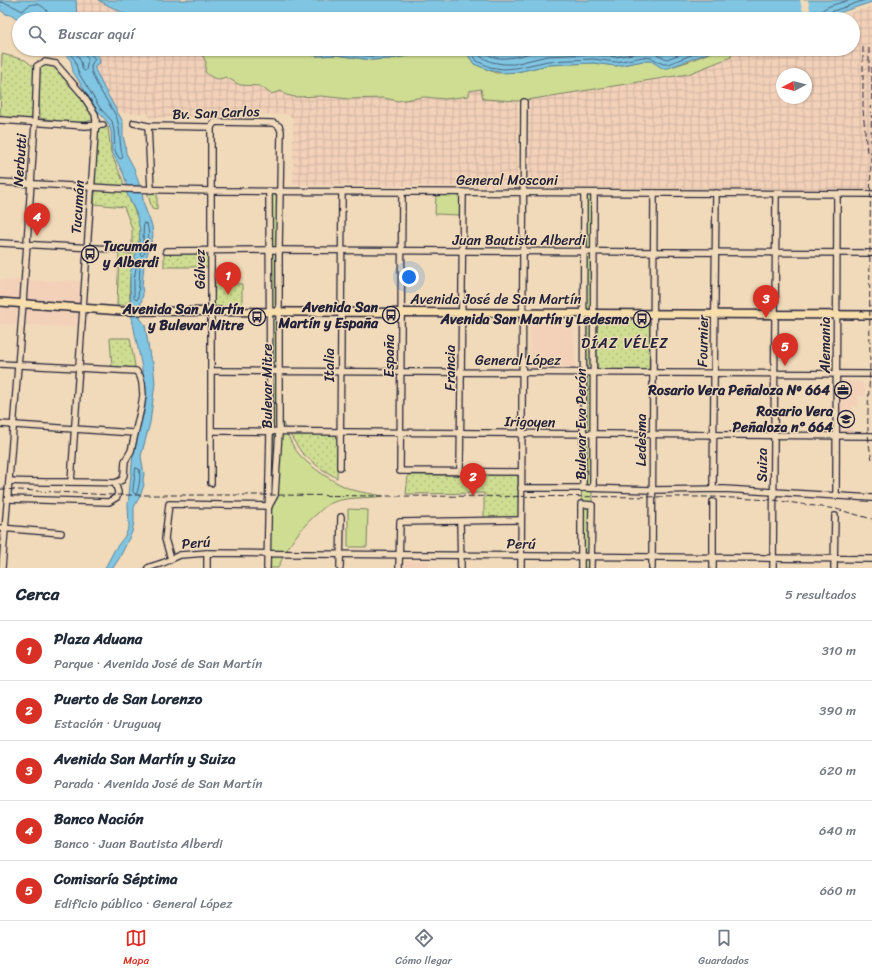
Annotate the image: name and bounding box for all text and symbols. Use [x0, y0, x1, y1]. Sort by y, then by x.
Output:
search box [12, 12, 860, 56]
text: Buscar aquí [58, 21, 135, 47]
icon: search [26, 23, 48, 45]
north arrow [776, 68, 812, 104]
street label: Bv. San Carlos [172, 99, 261, 127]
street label: Nerbutti [6, 132, 34, 187]
street label: General Mosconi [456, 168, 559, 193]
street label: Tucumán [64, 179, 92, 235]
pin: 4 [24, 203, 50, 236]
street label: Juan Bautista Alberdi [451, 228, 587, 253]
place label: Tucumán y Alberdi [102, 234, 160, 275]
bus stop icon: Tucumán y Alberdi [80, 244, 100, 264]
street label: Gálvez [188, 249, 213, 289]
pin: 1 [215, 262, 241, 295]
your location [399, 267, 419, 287]
pin: 3 [753, 285, 779, 318]
street label: Avenida José de San Martín [410, 287, 582, 312]
place label: Avenida San Martín y España [277, 295, 379, 336]
place label: Avenida San Martín y Bulevar Mitre [122, 297, 245, 338]
bus stop icon: Avenida San Martín y España [381, 305, 401, 325]
bus stop icon: Avenida San Martín y Bulevar Mitre [247, 307, 267, 327]
place label: Avenida San Martín y Ledesma [440, 307, 630, 332]
bus stop icon: Avenida San Martín y Ledesma [632, 309, 652, 329]
street label: Fournier [690, 313, 716, 367]
street label: Alemania [813, 317, 838, 374]
district label: DÍAZ VÉLEZ [581, 330, 669, 356]
street label: España [377, 333, 402, 378]
pin: 5 [772, 333, 798, 366]
street label: Bulevar Mitre [255, 344, 280, 428]
street label: Francia [438, 345, 463, 391]
street label: Italia [317, 348, 342, 383]
street label: General López [475, 348, 561, 373]
street label: Bulevar Eva Perón [569, 368, 594, 480]
place label: Rosario Vera Peñaloza Nº 664 [647, 378, 830, 403]
office icon: Rosario Vera Peñaloza Nº 664 [833, 380, 853, 400]
place label: Rosario Vera Peñaloza n° 664 [733, 399, 834, 440]
street label: Irigoyen [503, 409, 556, 435]
school or university icon: Rosario Vera Peñaloza n° 664 [836, 409, 856, 429]
street label: Ledesma [629, 414, 654, 466]
street label: Suiza [750, 448, 775, 482]
pin: 2 [460, 463, 486, 496]
street label: Perú [180, 529, 212, 557]
street label: Perú [506, 531, 536, 557]
text: Cerca [16, 579, 59, 609]
text: 5 resultados [785, 583, 856, 606]
text: Plaza Aduana [54, 626, 142, 652]
text: 1 [26, 639, 32, 662]
text: 310 m [822, 639, 856, 662]
text: Parque · Avenida José de San Martín [54, 652, 262, 675]
text: Puerto de San Lorenzo [54, 686, 202, 712]
text: 2 [25, 699, 33, 722]
text: 390 m [819, 699, 856, 722]
text: Estación · Uruguay [54, 712, 161, 735]
text: Avenida San Martín y Suiza [54, 746, 236, 772]
text: 3 [25, 759, 33, 782]
text: 620 m [820, 759, 856, 782]
text: Parada · Avenida José de San Martín [54, 772, 263, 795]
text: Banco Nación [54, 806, 144, 832]
text: 4 [25, 819, 33, 842]
text: 640 m [819, 819, 856, 842]
text: Banco · Juan Bautista Alberdi [54, 832, 223, 855]
text: Comisaría Séptima [54, 866, 178, 892]
text: 5 [25, 879, 33, 902]
text: 660 m [820, 879, 856, 902]
text: Edificio público · General López [54, 892, 233, 915]
tab: Mapa [123, 927, 149, 970]
tab: Cómo llegar [395, 927, 452, 970]
tab: Guardados [698, 927, 749, 970]

